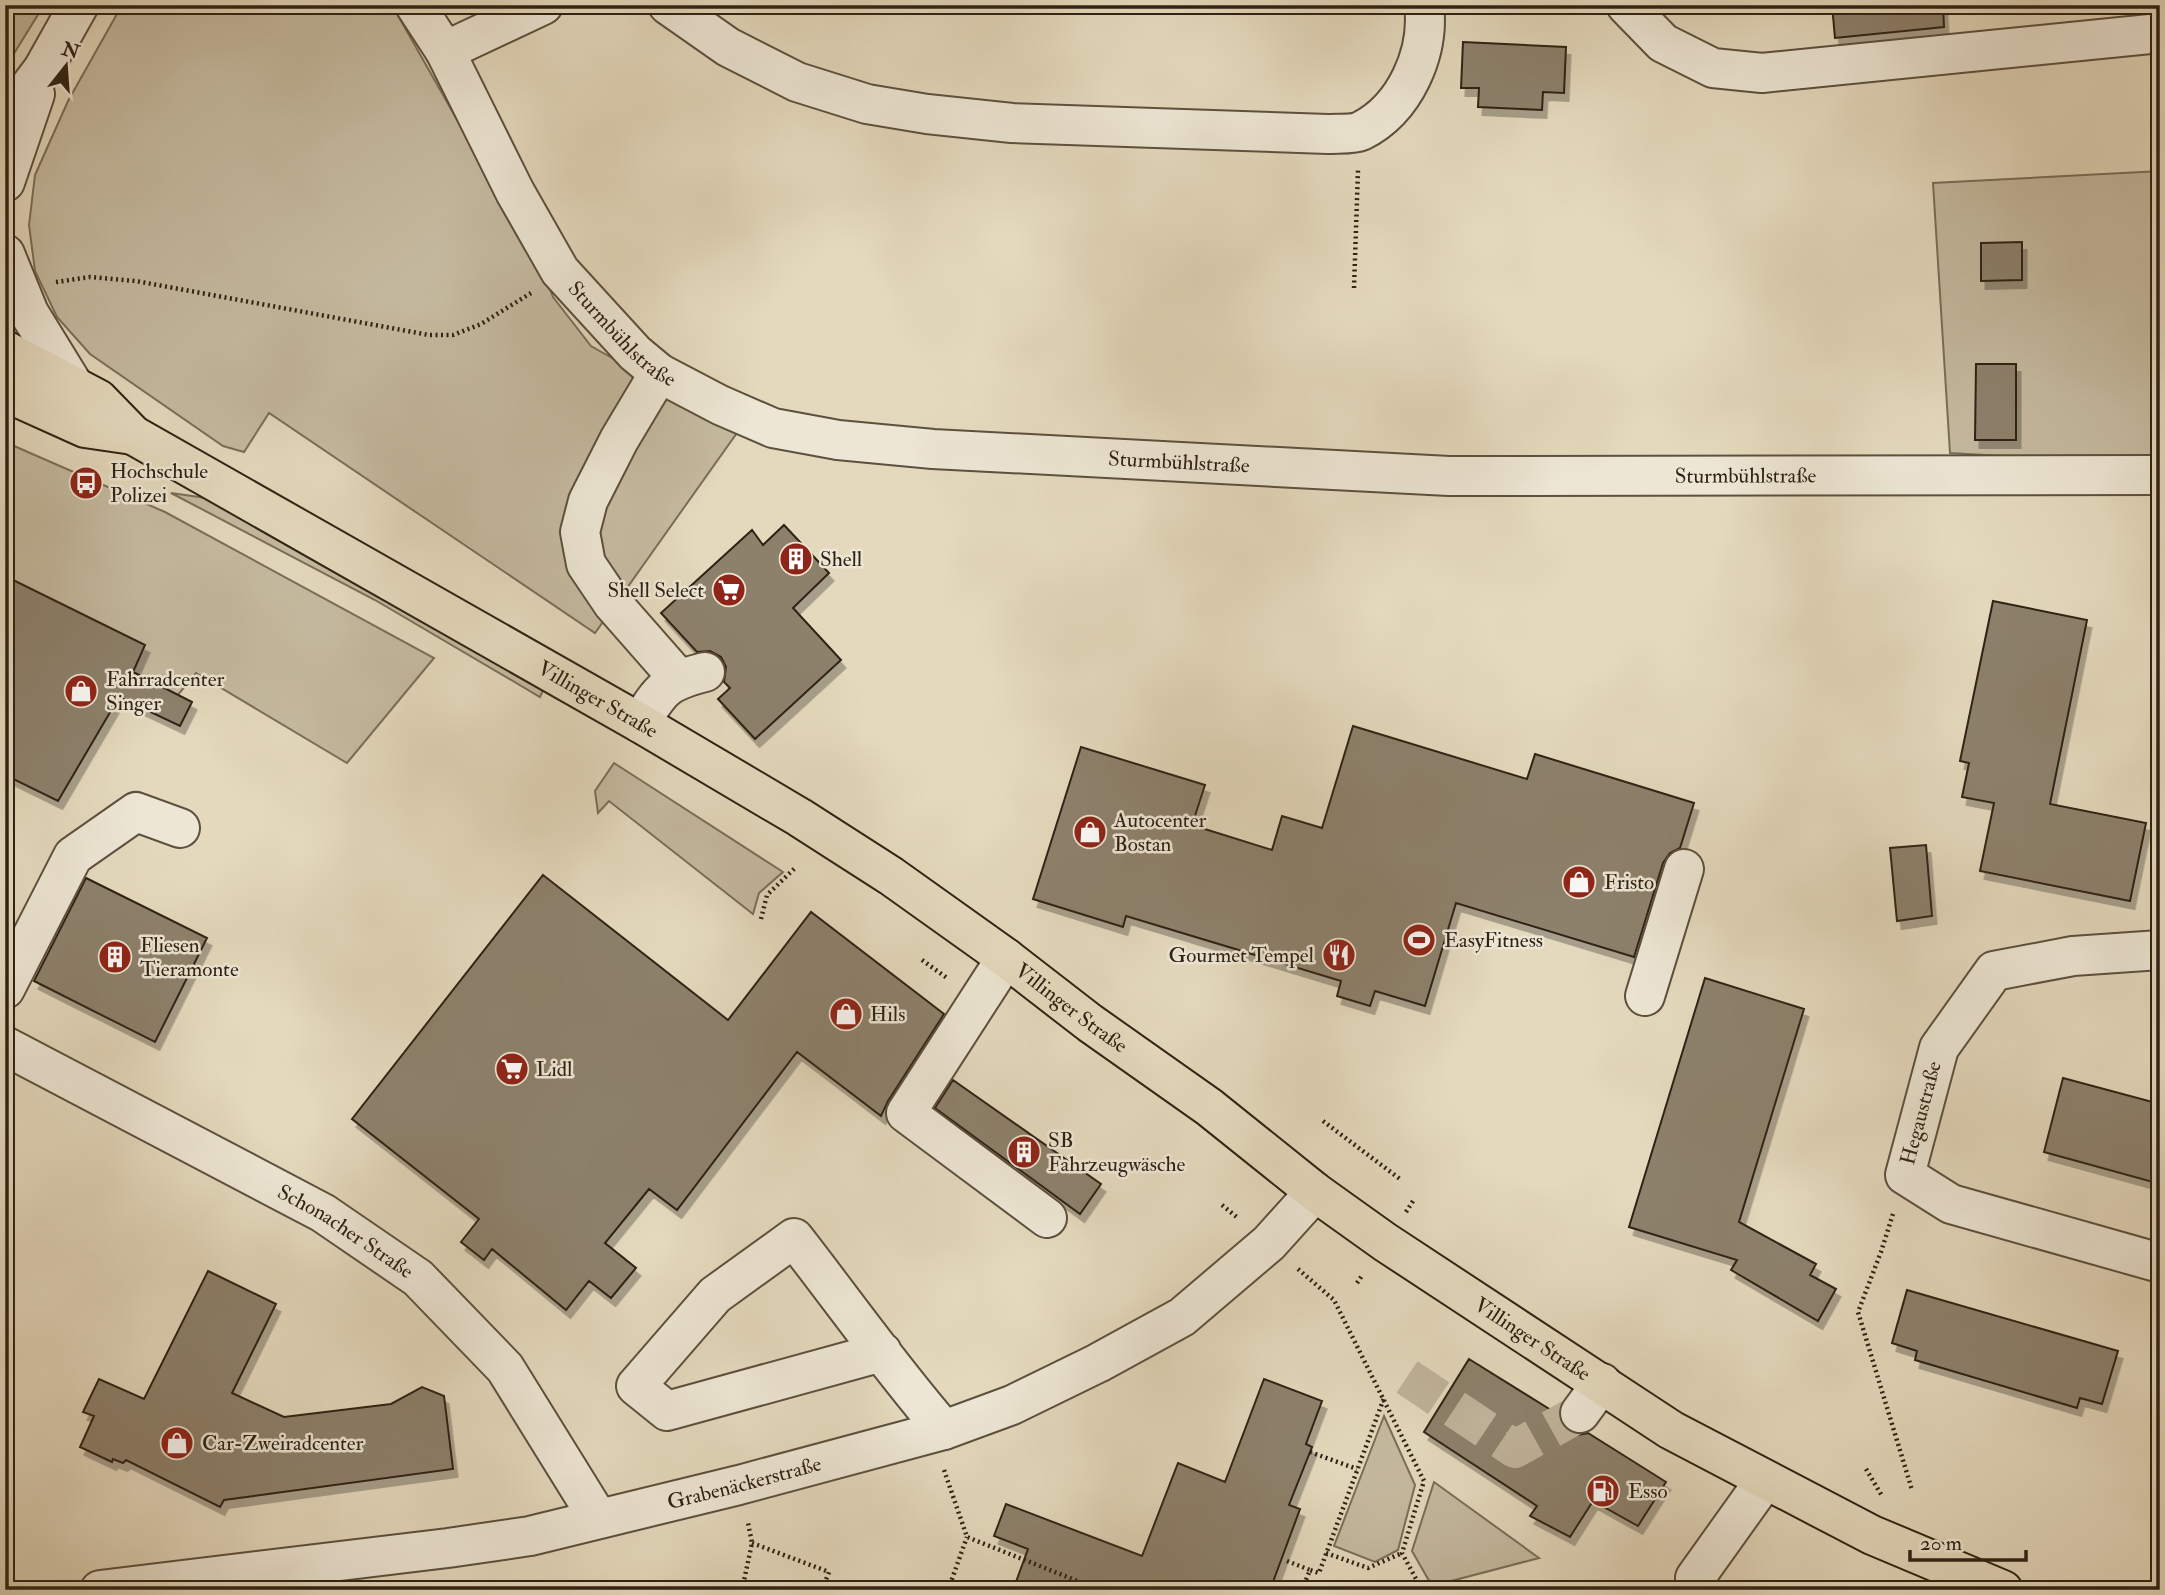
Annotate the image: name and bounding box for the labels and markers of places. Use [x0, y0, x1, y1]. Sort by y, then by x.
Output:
place label: Hochschule Polizei [110, 458, 208, 509]
bus stop icon: Hochschule Polizei [67, 464, 105, 502]
building icon: Shell [777, 540, 815, 578]
place label: Shell [820, 546, 863, 573]
supermarket icon: Shell Select [710, 571, 748, 609]
place label: Shell Select [608, 577, 704, 604]
place label: Fahrradcenter Singer [106, 666, 224, 717]
shop icon: Fahrradcenter Singer [62, 672, 100, 710]
place label: Autocenter Bostan [1113, 807, 1206, 858]
shop icon: Autocenter Bostan [1071, 813, 1109, 851]
shop icon: Fristo [1560, 863, 1598, 901]
place label: Fristo [1604, 869, 1654, 896]
sports icon: EasyFitness [1400, 921, 1438, 959]
place label: EasyFitness [1444, 927, 1543, 954]
place label: Fliesen Tieramonte [140, 932, 239, 983]
restaurant icon: Gourmet Tempel [1320, 936, 1358, 974]
building icon: Fliesen Tieramonte [96, 938, 134, 976]
place label: Gourmet Tempel [1169, 942, 1315, 969]
shop icon: Hils [827, 995, 865, 1033]
place label: Hils [870, 1001, 905, 1028]
supermarket icon: Lidl [493, 1050, 531, 1088]
place label: Lidl [536, 1056, 573, 1083]
place label: SB Fahrzeugwäsche [1048, 1127, 1185, 1178]
building icon: SB Fahrzeugwäsche [1005, 1133, 1043, 1171]
shop icon: Car-Zweiradcenter [158, 1424, 196, 1462]
place label: Car-Zweiradcenter [202, 1430, 364, 1457]
fuel station icon: Esso [1584, 1472, 1622, 1510]
place label: Esso [1628, 1478, 1668, 1505]

